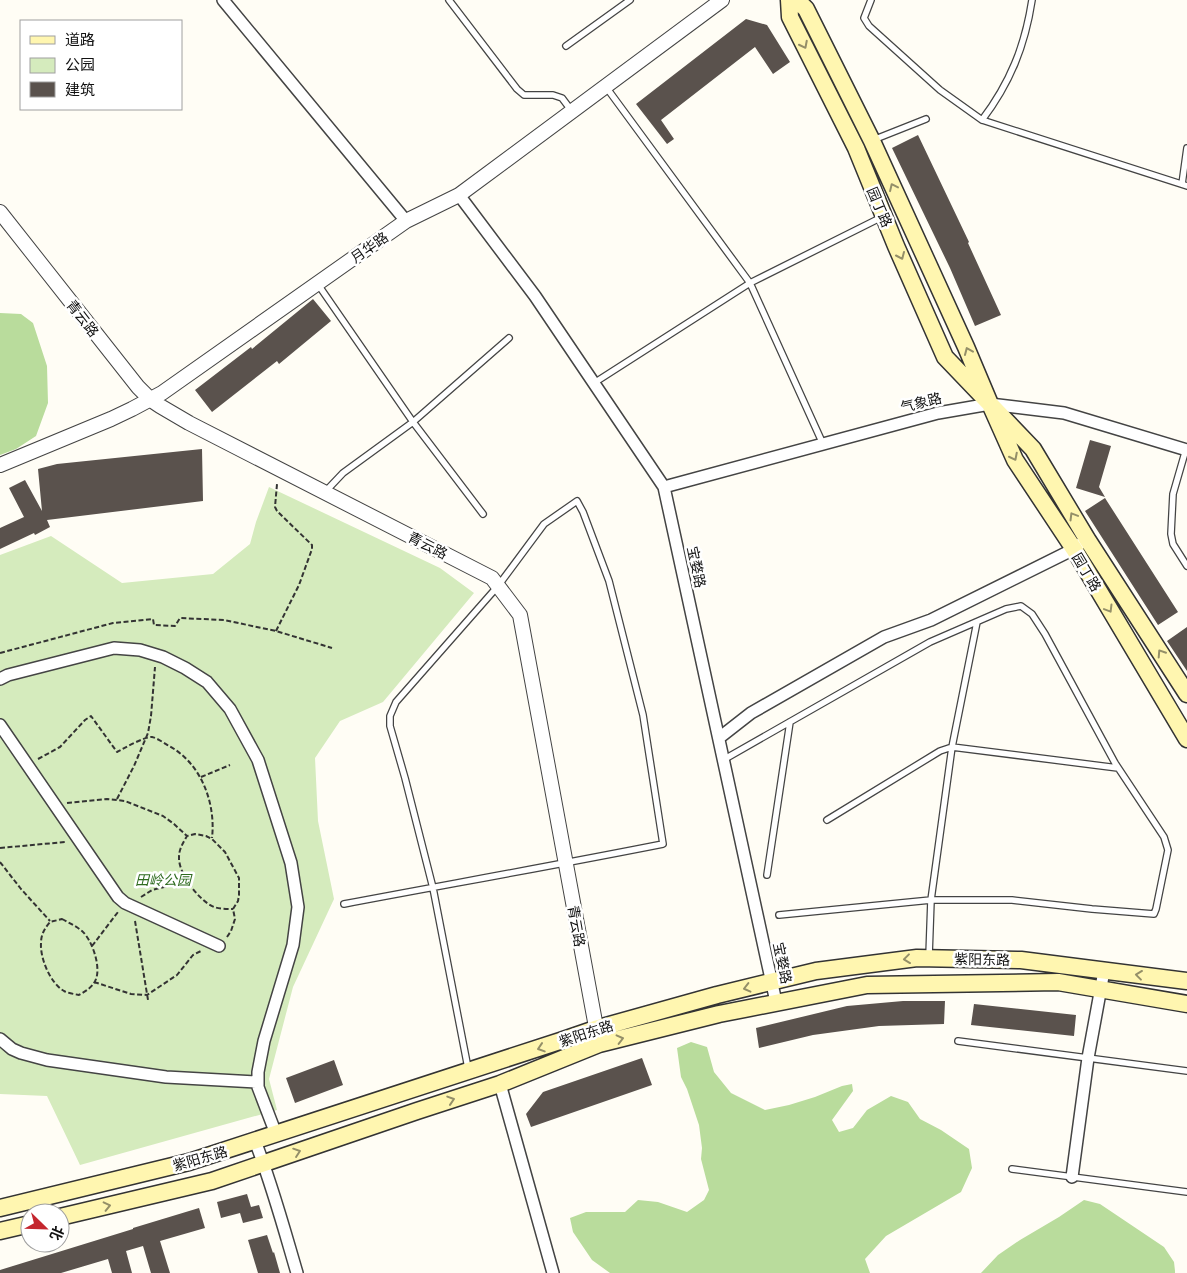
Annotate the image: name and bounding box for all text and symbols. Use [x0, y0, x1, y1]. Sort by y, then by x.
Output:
legend [20, 20, 182, 110]
text: 道路 [65, 29, 95, 49]
one-way arrow [798, 40, 808, 49]
text: 公园 [65, 54, 95, 74]
text: 建筑 [65, 79, 95, 99]
one-way arrow [889, 183, 899, 192]
street label: 园丁路 [863, 184, 897, 230]
street label: 月华路 [346, 227, 392, 267]
one-way arrow [895, 251, 906, 260]
street label: 青云路 [63, 296, 103, 340]
one-way arrow [964, 347, 974, 356]
street label: 气象路 [898, 388, 944, 416]
one-way arrow [1008, 451, 1018, 460]
one-way arrow [1070, 512, 1080, 521]
street label: 青云路 [405, 527, 451, 563]
street label: 宝婺路 [683, 544, 711, 590]
street label: 园丁路 [1068, 549, 1106, 595]
one-way arrow [1103, 604, 1113, 613]
one-way arrow [1157, 649, 1167, 658]
park label: 田岭公园 [135, 870, 193, 889]
street label: 青云路 [564, 904, 590, 948]
street label: 宝婺路 [769, 940, 797, 986]
street label: 紫阳东路 [954, 949, 1010, 969]
one-way arrow [903, 953, 911, 964]
one-way arrow [1134, 970, 1142, 981]
one-way arrow [743, 982, 752, 993]
street label: 紫阳东路 [556, 1015, 616, 1051]
one-way arrow [616, 1034, 624, 1044]
one-way arrow [537, 1042, 546, 1052]
one-way arrow [446, 1095, 455, 1105]
street label: 紫阳东路 [170, 1141, 230, 1175]
one-way arrow [292, 1148, 301, 1158]
one-way arrow [103, 1201, 112, 1212]
north arrow [20, 1203, 70, 1253]
text: 北 [46, 1223, 69, 1243]

